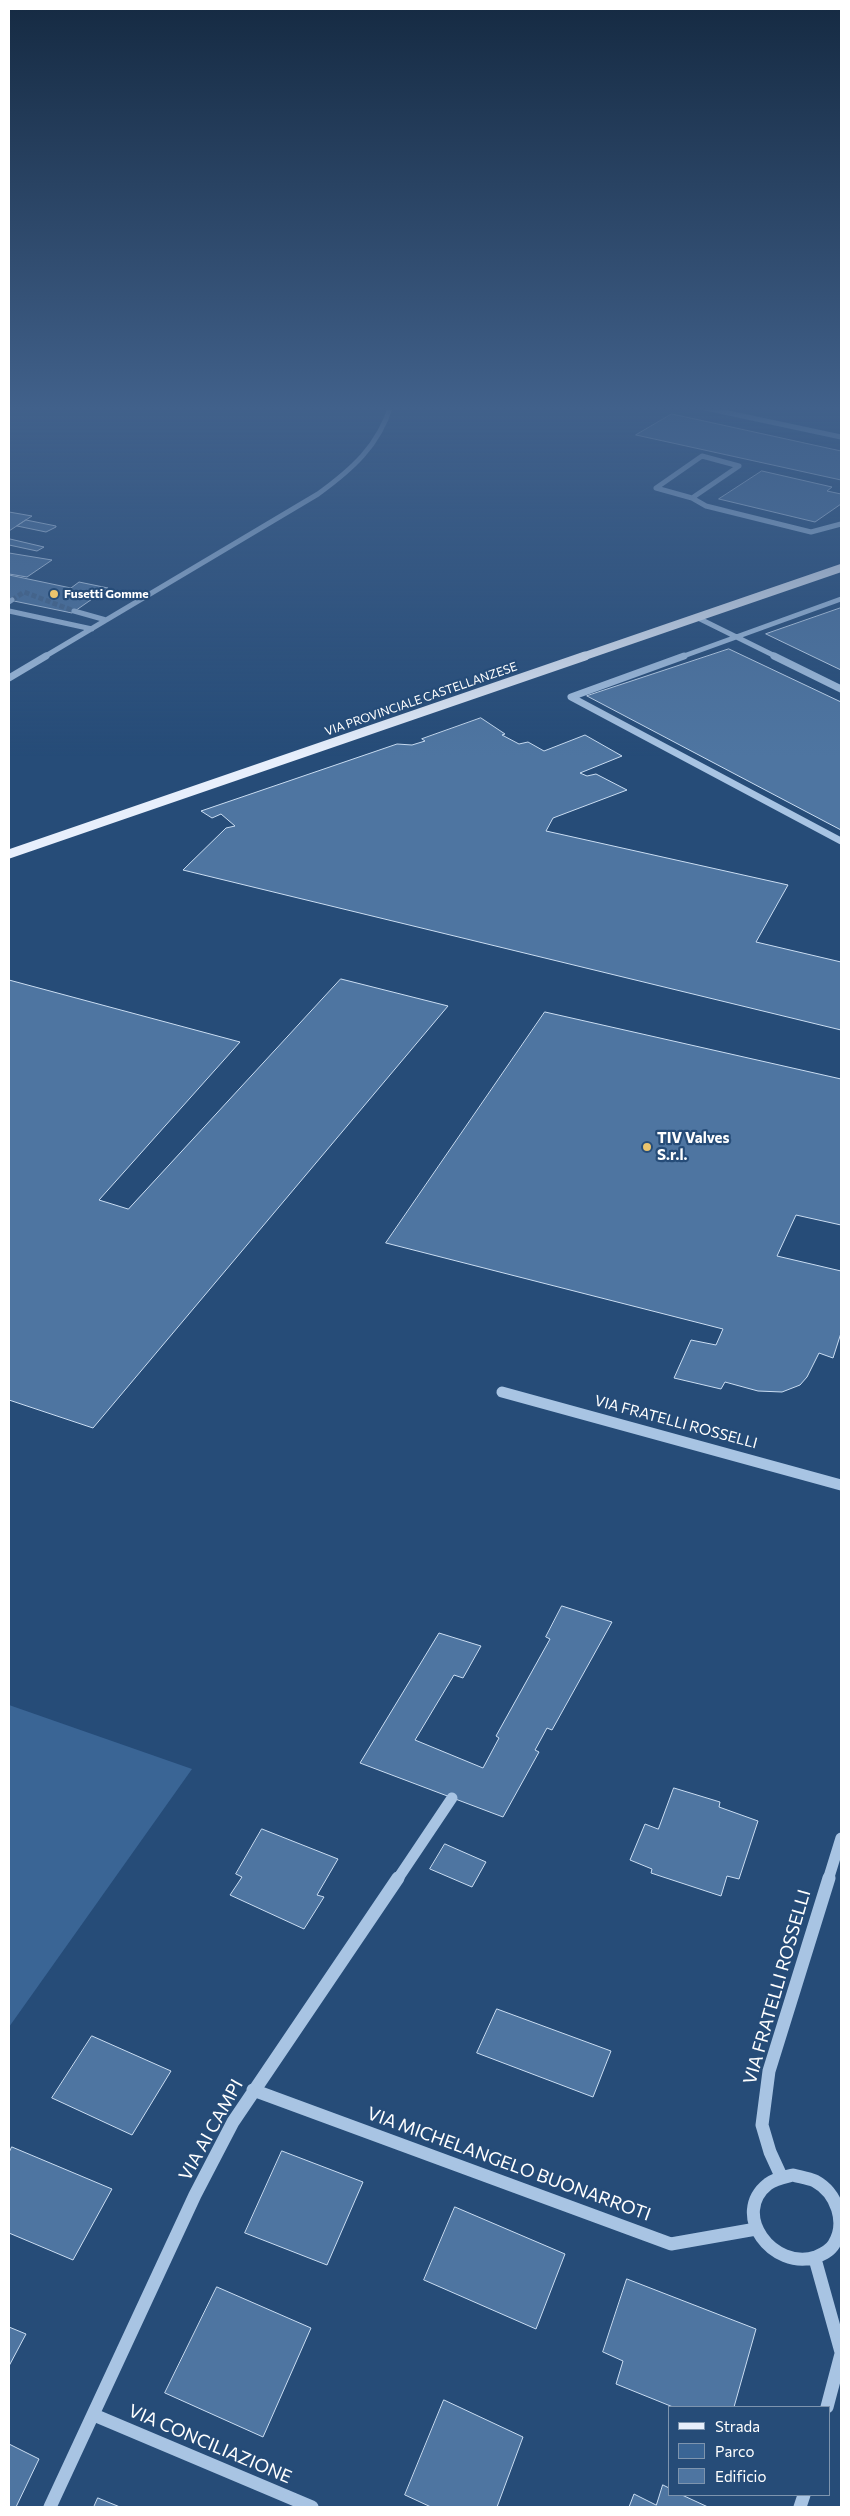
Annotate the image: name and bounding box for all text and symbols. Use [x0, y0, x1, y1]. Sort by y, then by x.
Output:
place label: Fusetti Gomme [64, 587, 148, 601]
marker: Fusetti Gomme [48, 588, 60, 600]
street label: VIA PROVINCIALE CASTELLANZESE [323, 659, 519, 739]
place label: TIV Valves S.r.l. [657, 1129, 729, 1164]
marker: TIV Valves S.r.l. [641, 1141, 653, 1153]
street label: VIA FRATELLI ROSSELLI [592, 1392, 760, 1452]
street label: VIA FRATELLI ROSSELLI [739, 1887, 815, 2087]
street label: VIA AI CAMPI [174, 2076, 248, 2184]
street label: VIA MICHELANGELO BUONARROTI [364, 2102, 654, 2226]
street label: VIA CONCILIAZIONE [125, 2400, 295, 2488]
legend [668, 2406, 830, 2496]
text: Strada [715, 2417, 760, 2435]
text: Parco [715, 2442, 754, 2460]
text: Edificio [715, 2467, 766, 2485]

